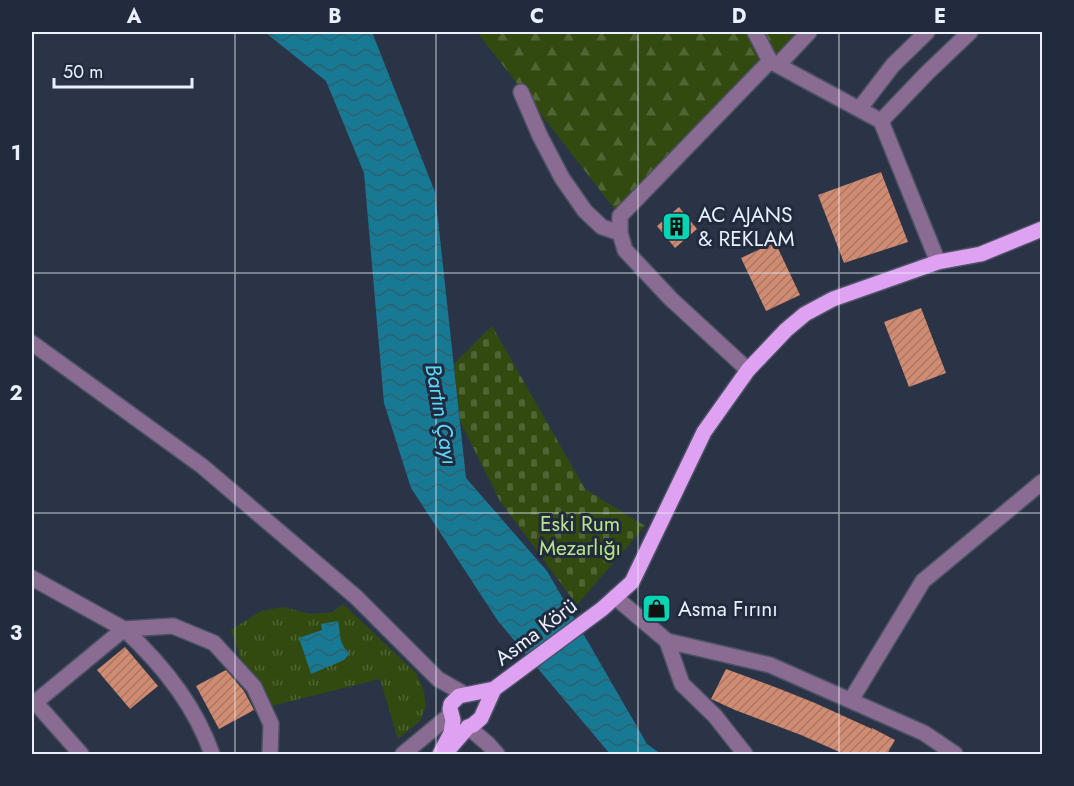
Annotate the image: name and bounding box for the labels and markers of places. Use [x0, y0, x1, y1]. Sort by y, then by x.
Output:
place label: AC AJANS & REKLAM [698, 200, 795, 254]
building icon: AC AJANS & REKLAM [661, 211, 693, 243]
shop icon: Asma Fırını [641, 593, 673, 625]
place label: Asma Fırını [678, 594, 778, 624]

